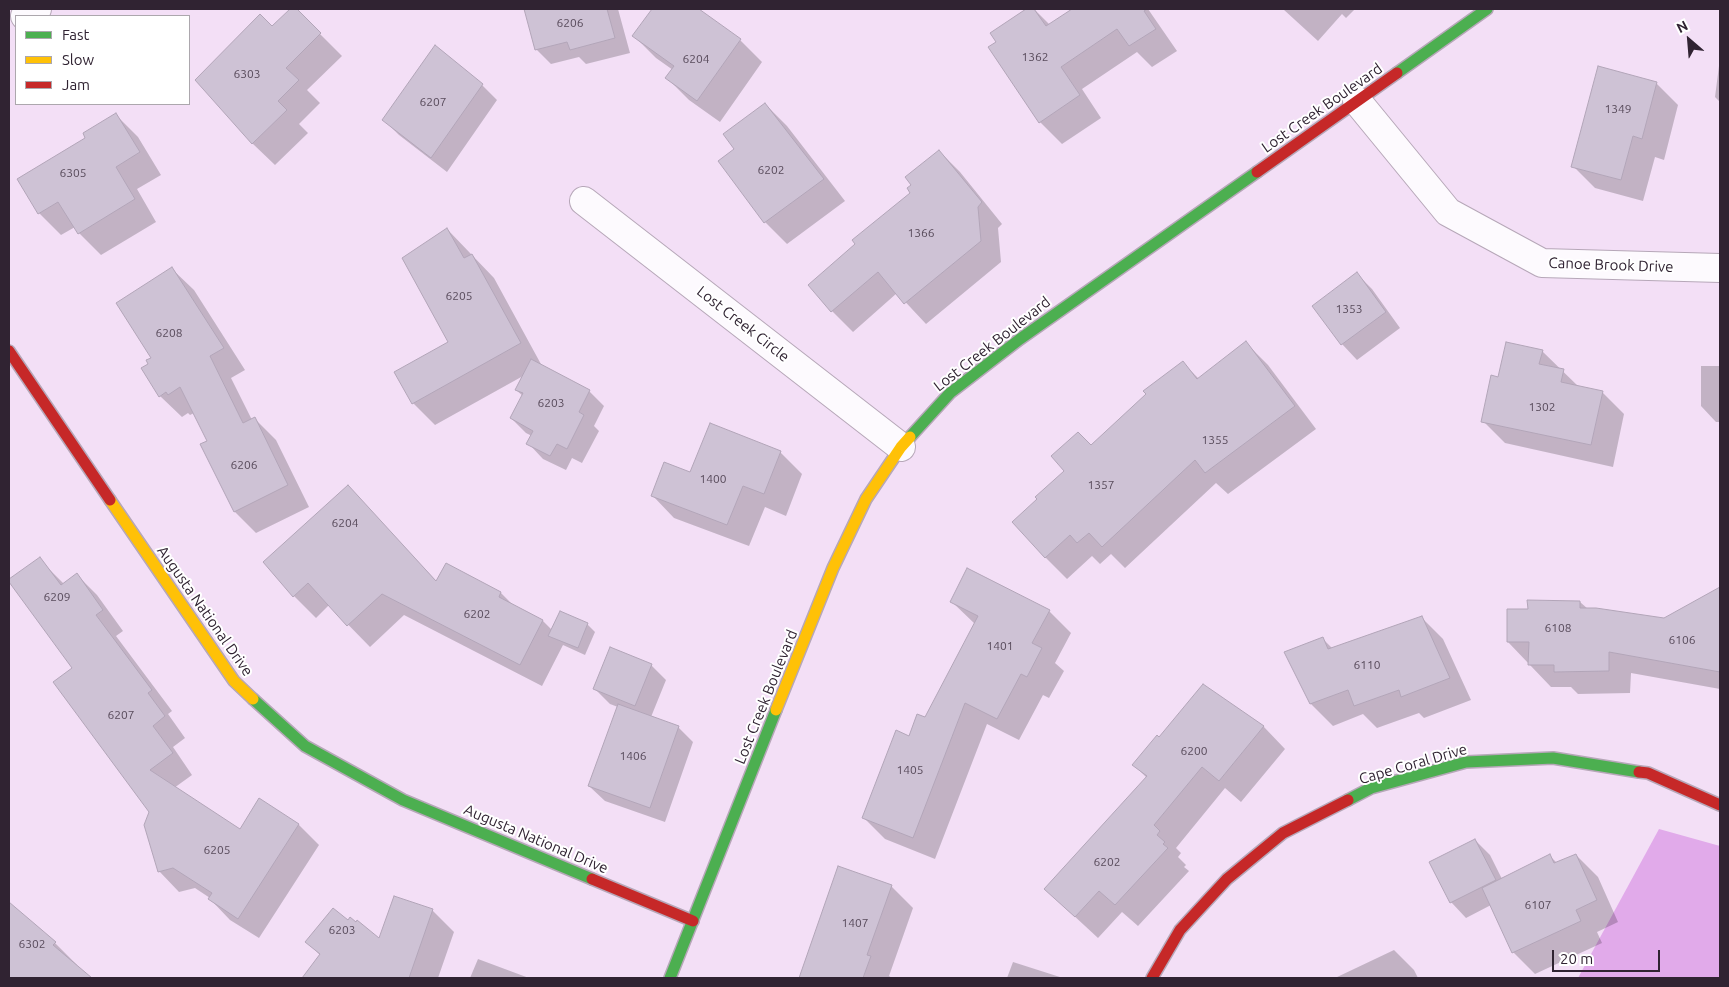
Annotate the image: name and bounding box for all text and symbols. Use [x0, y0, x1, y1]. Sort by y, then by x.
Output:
legend [15, 15, 190, 105]
north arrow [1664, 15, 1714, 65]
house number: 6206 [556, 16, 584, 30]
text: N [1674, 17, 1690, 36]
text: Fast [62, 26, 89, 43]
house number: 1362 [1021, 50, 1049, 64]
text: Slow [62, 51, 94, 68]
house number: 6204 [682, 52, 710, 66]
street label: Lost Creek Boulevard [1258, 60, 1386, 156]
house number: 6303 [233, 67, 261, 81]
text: Jam [62, 76, 90, 93]
house number: 6207 [419, 95, 447, 109]
house number: 1349 [1604, 102, 1632, 116]
house number: 6202 [757, 163, 785, 177]
house number: 6305 [59, 166, 87, 180]
house number: 1366 [907, 226, 935, 240]
street label: Canoe Brook Drive [1548, 254, 1674, 276]
street label: Lost Creek Circle [693, 282, 793, 366]
house number: 6205 [445, 289, 473, 303]
street label: Lost Creek Boulevard [930, 293, 1054, 395]
house number: 1353 [1335, 302, 1363, 316]
house number: 6208 [155, 326, 183, 340]
house number: 6203 [537, 396, 565, 410]
house number: 1302 [1528, 400, 1556, 414]
house number: 1355 [1201, 433, 1229, 447]
house number: 6206 [230, 458, 258, 472]
house number: 1400 [699, 472, 727, 486]
house number: 1357 [1087, 478, 1115, 492]
house number: 6204 [331, 516, 359, 530]
street label: Augusta National Drive [153, 542, 257, 680]
house number: 6209 [43, 590, 71, 604]
house number: 6202 [463, 607, 491, 621]
house number: 6108 [1544, 621, 1572, 635]
street label: Lost Creek Boulevard [731, 627, 801, 767]
house number: 6106 [1668, 633, 1696, 647]
house number: 1401 [986, 639, 1014, 653]
house number: 6110 [1353, 658, 1381, 672]
house number: 6207 [107, 708, 135, 722]
street label: Cape Coral Drive [1357, 740, 1469, 788]
house number: 6200 [1180, 744, 1208, 758]
house number: 1406 [619, 749, 647, 763]
house number: 1405 [896, 763, 924, 777]
street label: Augusta National Drive [461, 800, 611, 878]
house number: 6205 [203, 843, 231, 857]
house number: 6202 [1093, 855, 1121, 869]
house number: 6107 [1524, 898, 1552, 912]
house number: 1407 [841, 916, 869, 930]
house number: 6203 [328, 923, 356, 937]
house number: 6302 [18, 937, 46, 951]
scale bar [1554, 940, 1662, 972]
text: 20 m [1560, 950, 1593, 967]

